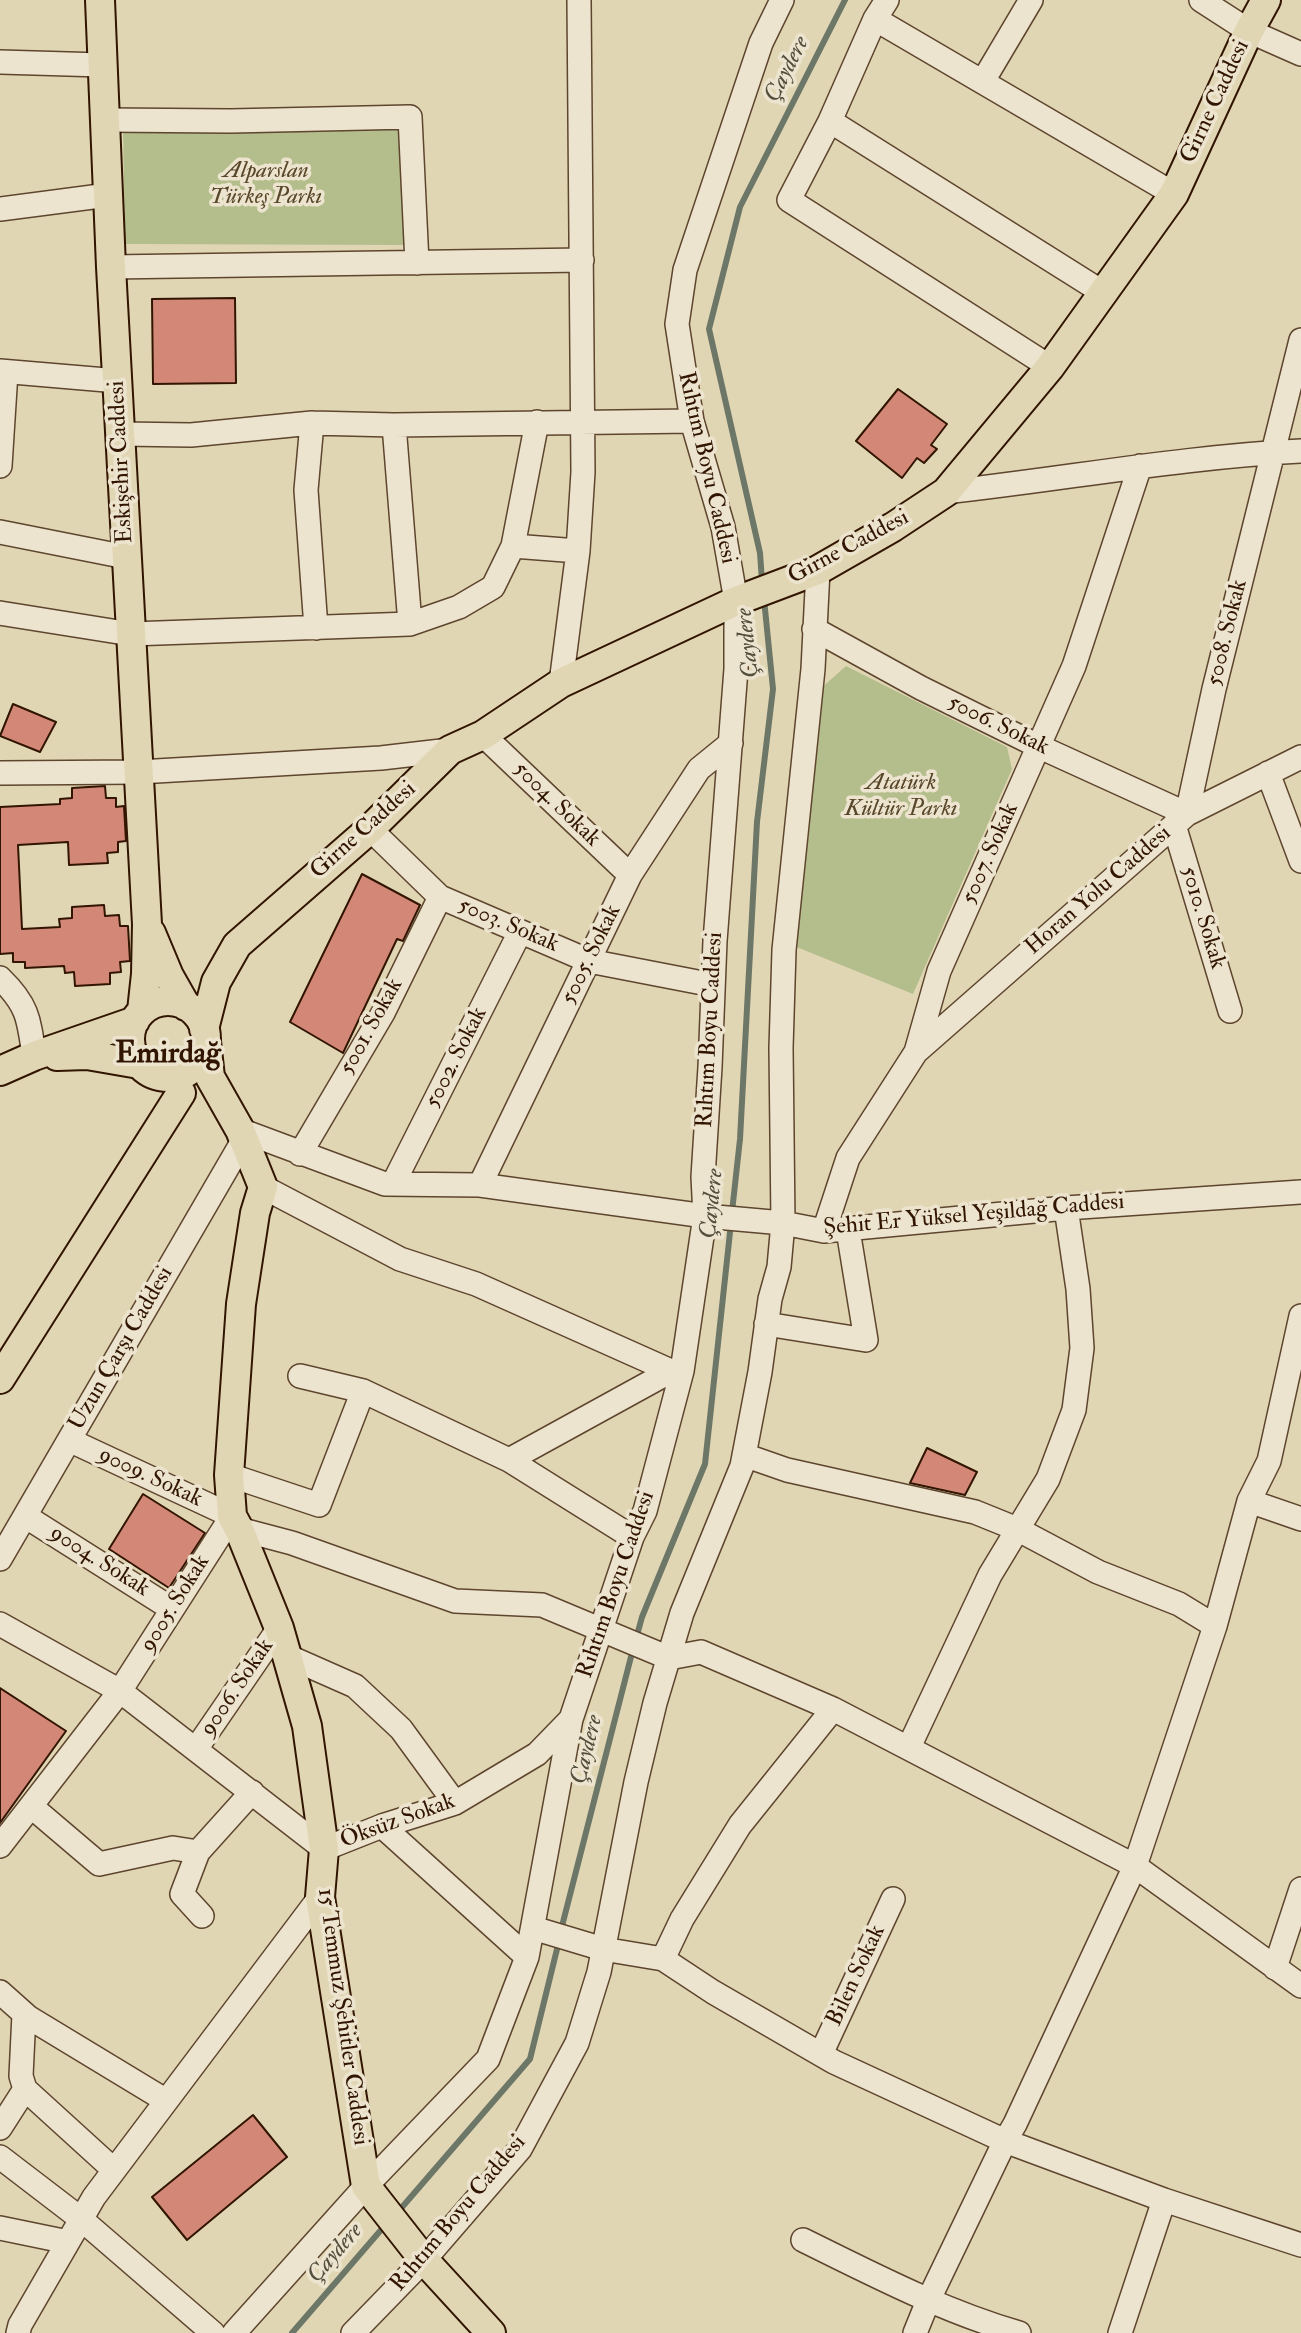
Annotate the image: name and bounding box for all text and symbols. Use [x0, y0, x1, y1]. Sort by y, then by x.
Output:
water label: Çaydere [759, 32, 817, 108]
street label: Girne Caddesi [1175, 36, 1257, 168]
park label: Alparslan Türkeş Parkı [210, 158, 322, 212]
street label: Rıhtım Boyu Caddesi [670, 369, 742, 567]
street label: Eskişehir Caddesi [104, 380, 140, 544]
street label: Girne Caddesi [784, 505, 914, 591]
street label: 5008. Sokak [1201, 577, 1255, 689]
water label: Çaydere [731, 607, 767, 679]
street label: 5006. Sokak [943, 690, 1053, 762]
street label: 5004. Sokak [507, 757, 605, 853]
park label: Atatürk Kültür Parkı [845, 770, 957, 824]
street label: Girne Caddesi [305, 776, 423, 886]
street label: 5007. Sokak [956, 799, 1026, 909]
street label: Horan Yolu Caddesi [1021, 820, 1177, 962]
street label: 5010. Sokak [1173, 863, 1231, 973]
street label: 5003. Sokak [454, 892, 562, 960]
street label: 5005. Sokak [556, 901, 628, 1009]
street label: Rıhtım Boyu Caddesi [692, 931, 730, 1129]
street label: 5001. Sokak [334, 974, 410, 1080]
street label: 5002. Sokak [420, 1003, 494, 1113]
district label: Emirdağ [115, 1038, 221, 1074]
water label: Çaydere [695, 1168, 731, 1240]
street label: Şehit Er Yüksel Yeşildağ Caddesi [822, 1189, 1126, 1243]
street label: Uzun Çarşı Caddesi [64, 1262, 180, 1436]
street label: 9009. Sokak [94, 1442, 206, 1514]
street label: Rıhtım Boyu Caddesi [572, 1488, 662, 1682]
street label: 9004. Sokak [44, 1520, 154, 1604]
street label: 9005. Sokak [135, 1550, 217, 1658]
street label: 9006. Sokak [195, 1634, 281, 1742]
water label: Çaydere [566, 1712, 610, 1788]
street label: Öksüz Sokak [337, 1788, 459, 1856]
street label: 15 Temmuz Şehitler Caddesi [310, 1887, 374, 2147]
street label: Bilen Sokak [822, 1921, 892, 2031]
street label: Rıhtım Boyu Caddesi [385, 2130, 533, 2298]
water label: Çaydere [302, 2218, 370, 2290]

